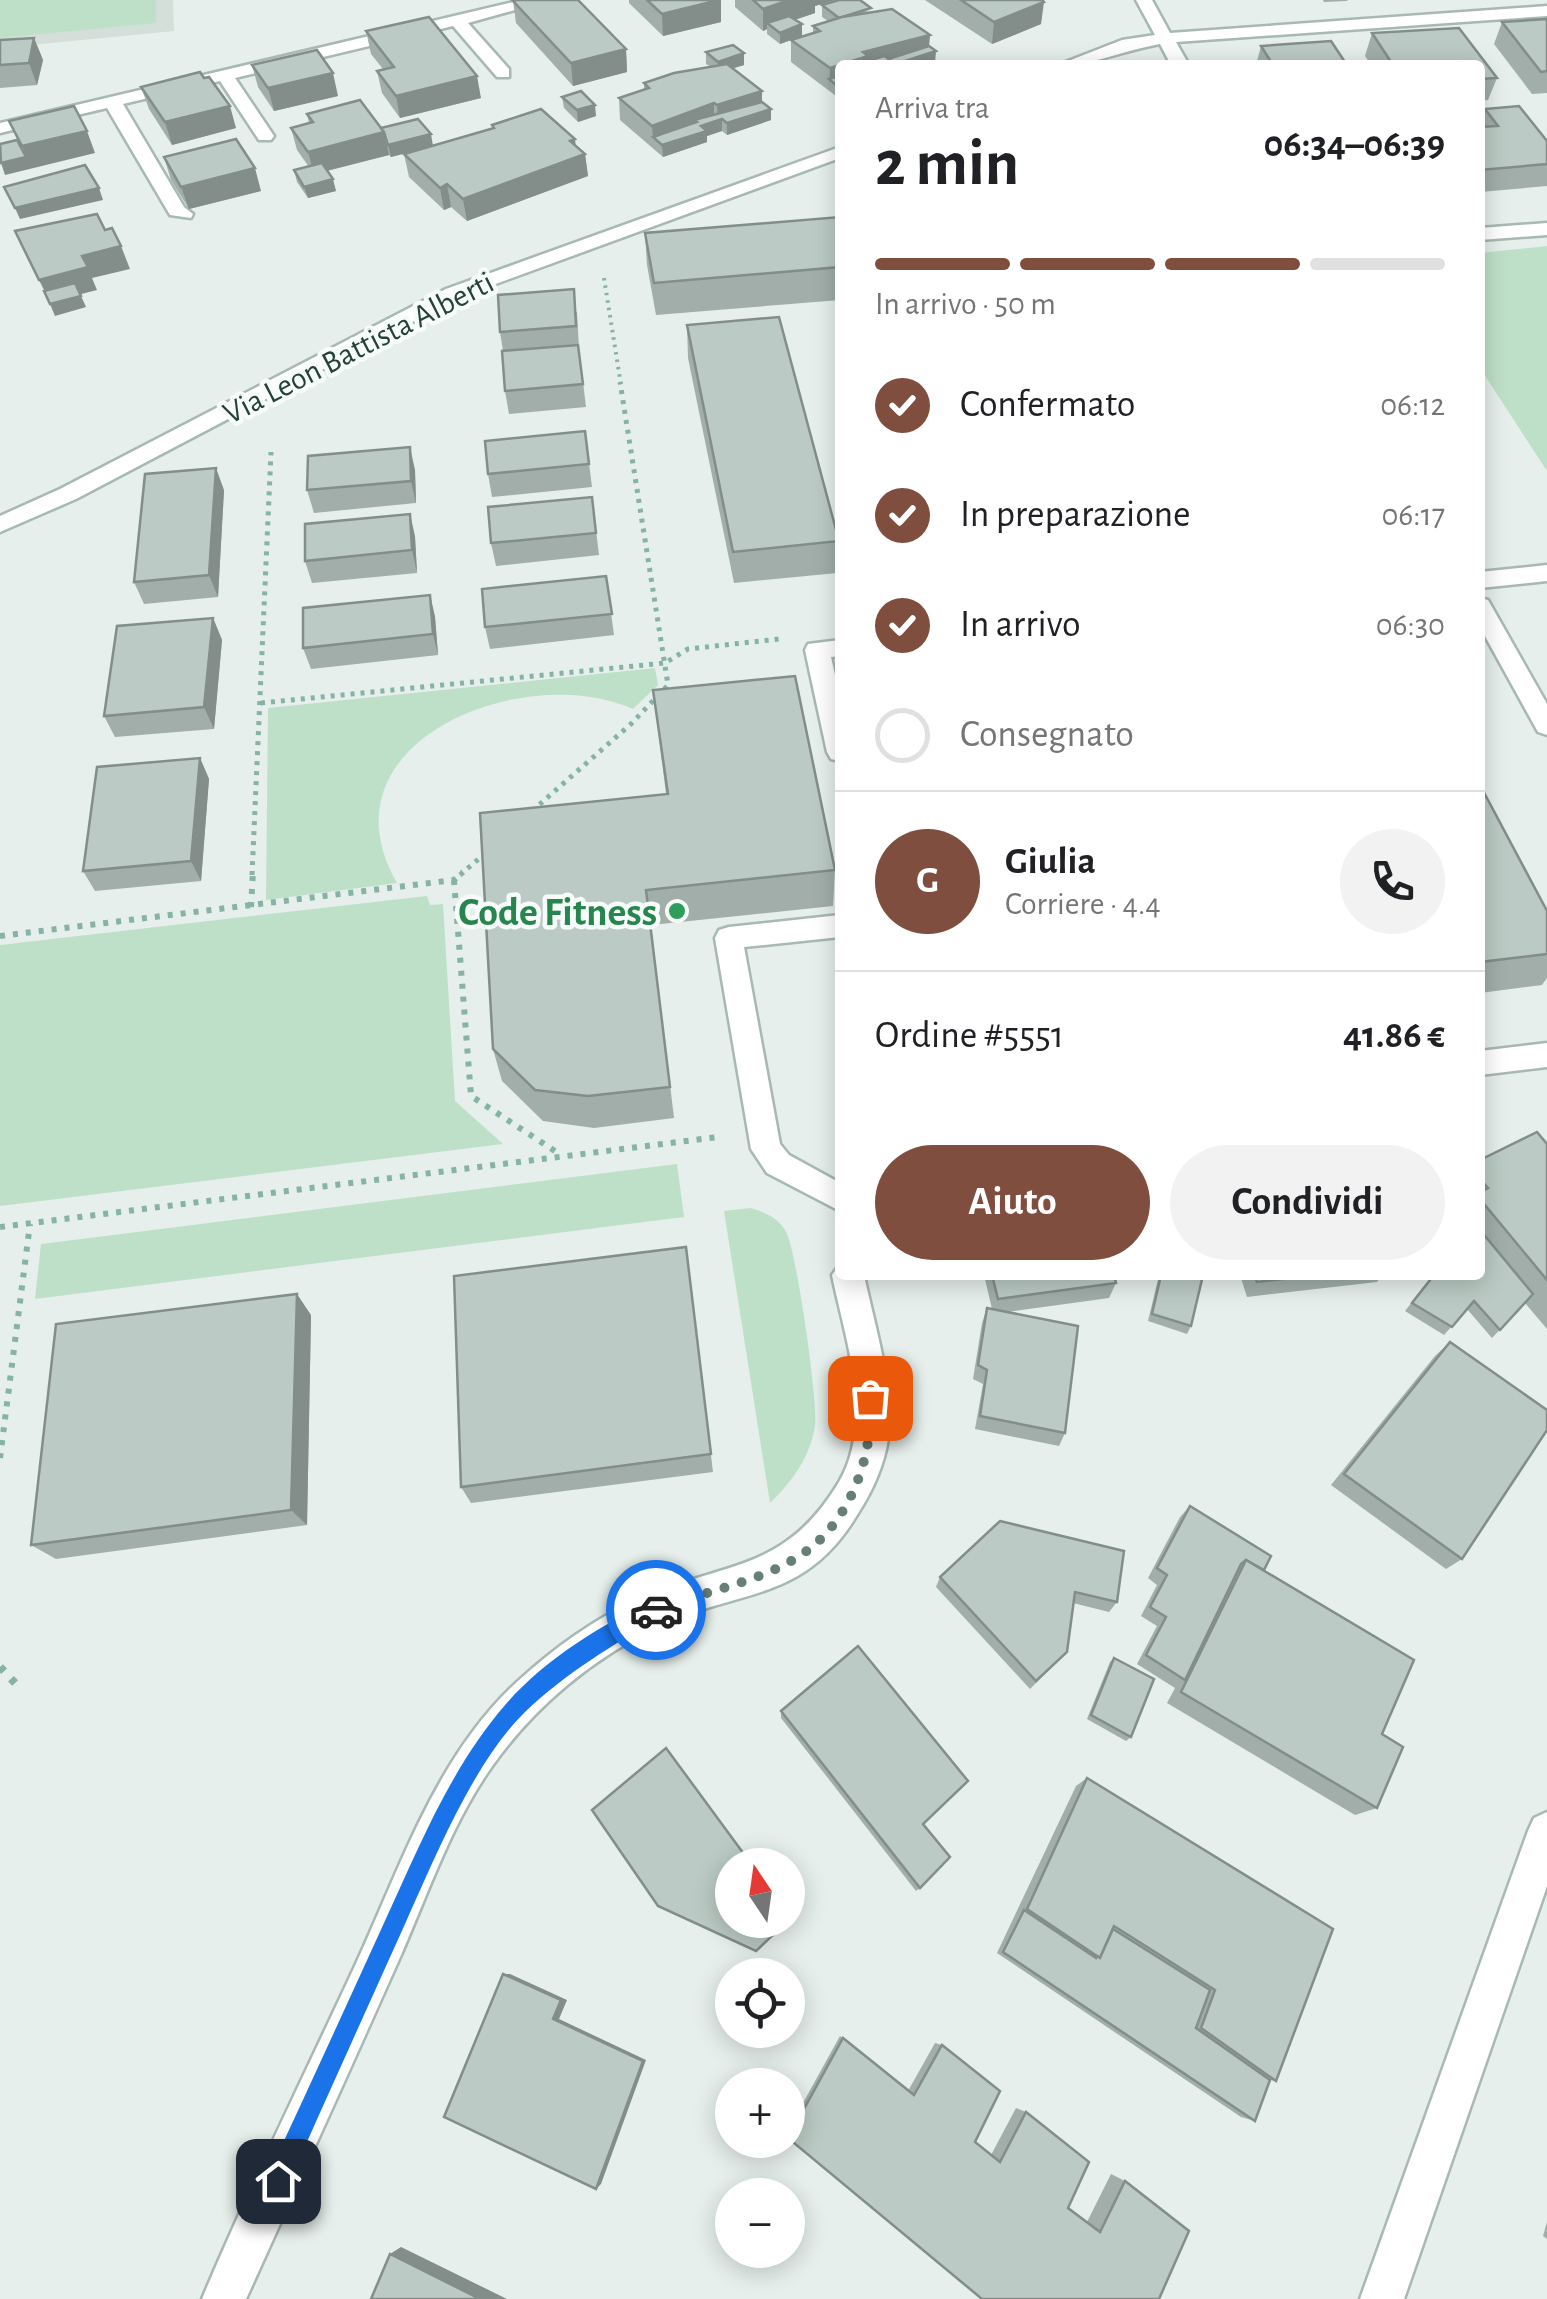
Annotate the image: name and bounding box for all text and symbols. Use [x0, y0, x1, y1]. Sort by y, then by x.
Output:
text: Arriva tra [875, 92, 990, 124]
text: 06:34–06:39 [1264, 126, 1445, 164]
text: 2 min [875, 132, 1019, 197]
street label: Via Leon Battista Alberti [218, 266, 499, 430]
text: In arrivo · 50 m [875, 288, 1056, 320]
icon: check [875, 378, 930, 433]
text: Confermato [960, 386, 1135, 424]
text: 06:12 [1380, 389, 1445, 421]
icon: check [875, 488, 930, 543]
text: In preparazione [960, 496, 1191, 534]
text: 06:17 [1381, 499, 1445, 531]
icon: check [875, 598, 930, 653]
text: In arrivo [960, 606, 1081, 644]
text: 06:30 [1376, 609, 1445, 641]
text: Consegnato [960, 716, 1134, 754]
button: phone [1340, 829, 1445, 934]
text: Giulia [1005, 843, 1096, 881]
text: G [916, 862, 939, 900]
text: Corriere · 4.4 [1005, 888, 1161, 920]
place label: Code Fitness [458, 893, 657, 933]
marker: Code Fitness [666, 900, 688, 922]
text: Ordine #5551 [875, 1017, 1064, 1055]
text: 41.86 € [1343, 1017, 1445, 1055]
button: Aiuto [875, 1145, 1150, 1260]
button: Condividi [1170, 1145, 1445, 1260]
pin [828, 1356, 913, 1441]
icon: bag [843, 1371, 898, 1426]
courier [606, 1560, 706, 1660]
icon: car [629, 1583, 684, 1638]
north arrow [715, 1848, 805, 1938]
map controls [715, 1848, 805, 2268]
button: locate [715, 1958, 805, 2048]
button: + [715, 2068, 805, 2158]
pin [236, 2139, 321, 2224]
icon: home [251, 2154, 306, 2209]
button: − [715, 2178, 805, 2268]

